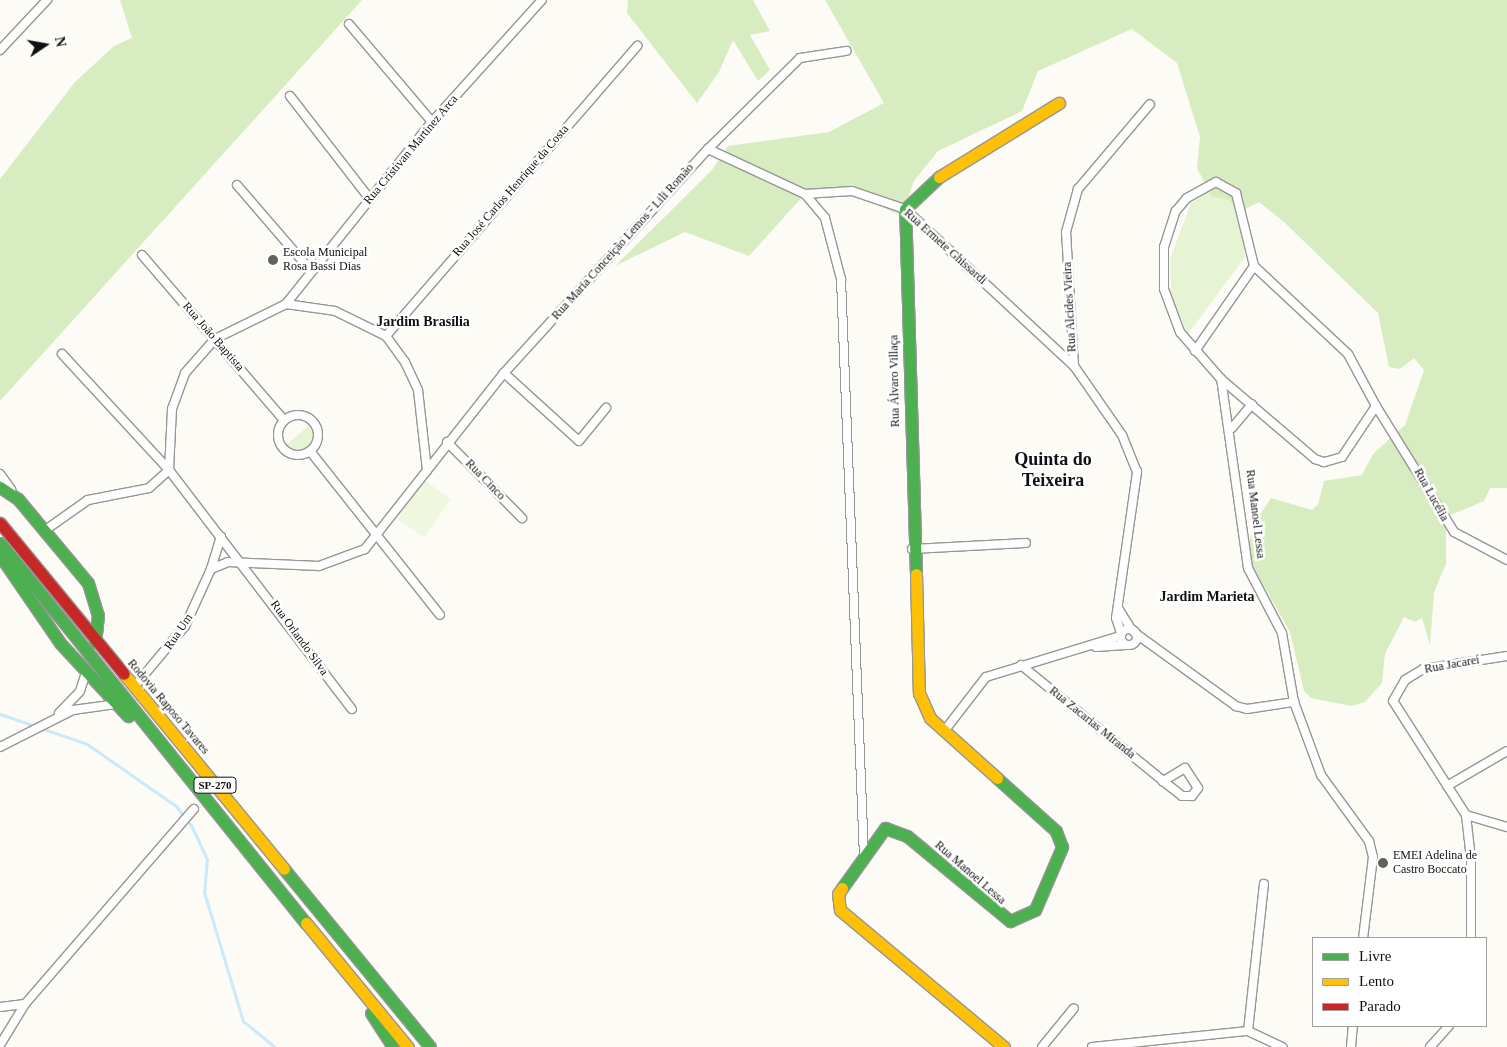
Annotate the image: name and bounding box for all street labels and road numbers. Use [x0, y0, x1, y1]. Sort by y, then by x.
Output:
street label: Rua Cristivan Martinez Arca [361, 92, 461, 208]
street label: Rua José Carlos Henrique da Costa [450, 122, 572, 260]
street label: Rua Maria Conceição Lemos - Lili Romão [549, 161, 697, 323]
street label: Rua Ermete Ghissardi [901, 206, 989, 288]
street label: Rua Alcides Vieira [1060, 261, 1080, 353]
street label: Rua João Baptista [179, 300, 247, 374]
street label: Rua Álvaro Villaça [887, 335, 903, 427]
street label: Rua Cinco [462, 457, 508, 503]
street label: Rua Lucélia [1411, 466, 1451, 524]
street label: Rua Manoel Lessa [1242, 469, 1268, 559]
street label: Rua Orlando Silva [267, 598, 331, 678]
street label: Rua Um [162, 611, 196, 653]
street label: Rua Jacareí [1423, 653, 1481, 677]
street label: Rodovia Raposo Tavares [124, 656, 212, 758]
street label: Rua Zacarias Miranda [1046, 684, 1138, 762]
road number: SP-270 [192, 776, 238, 794]
street label: Rua Manoel Lessa [932, 838, 1008, 908]

